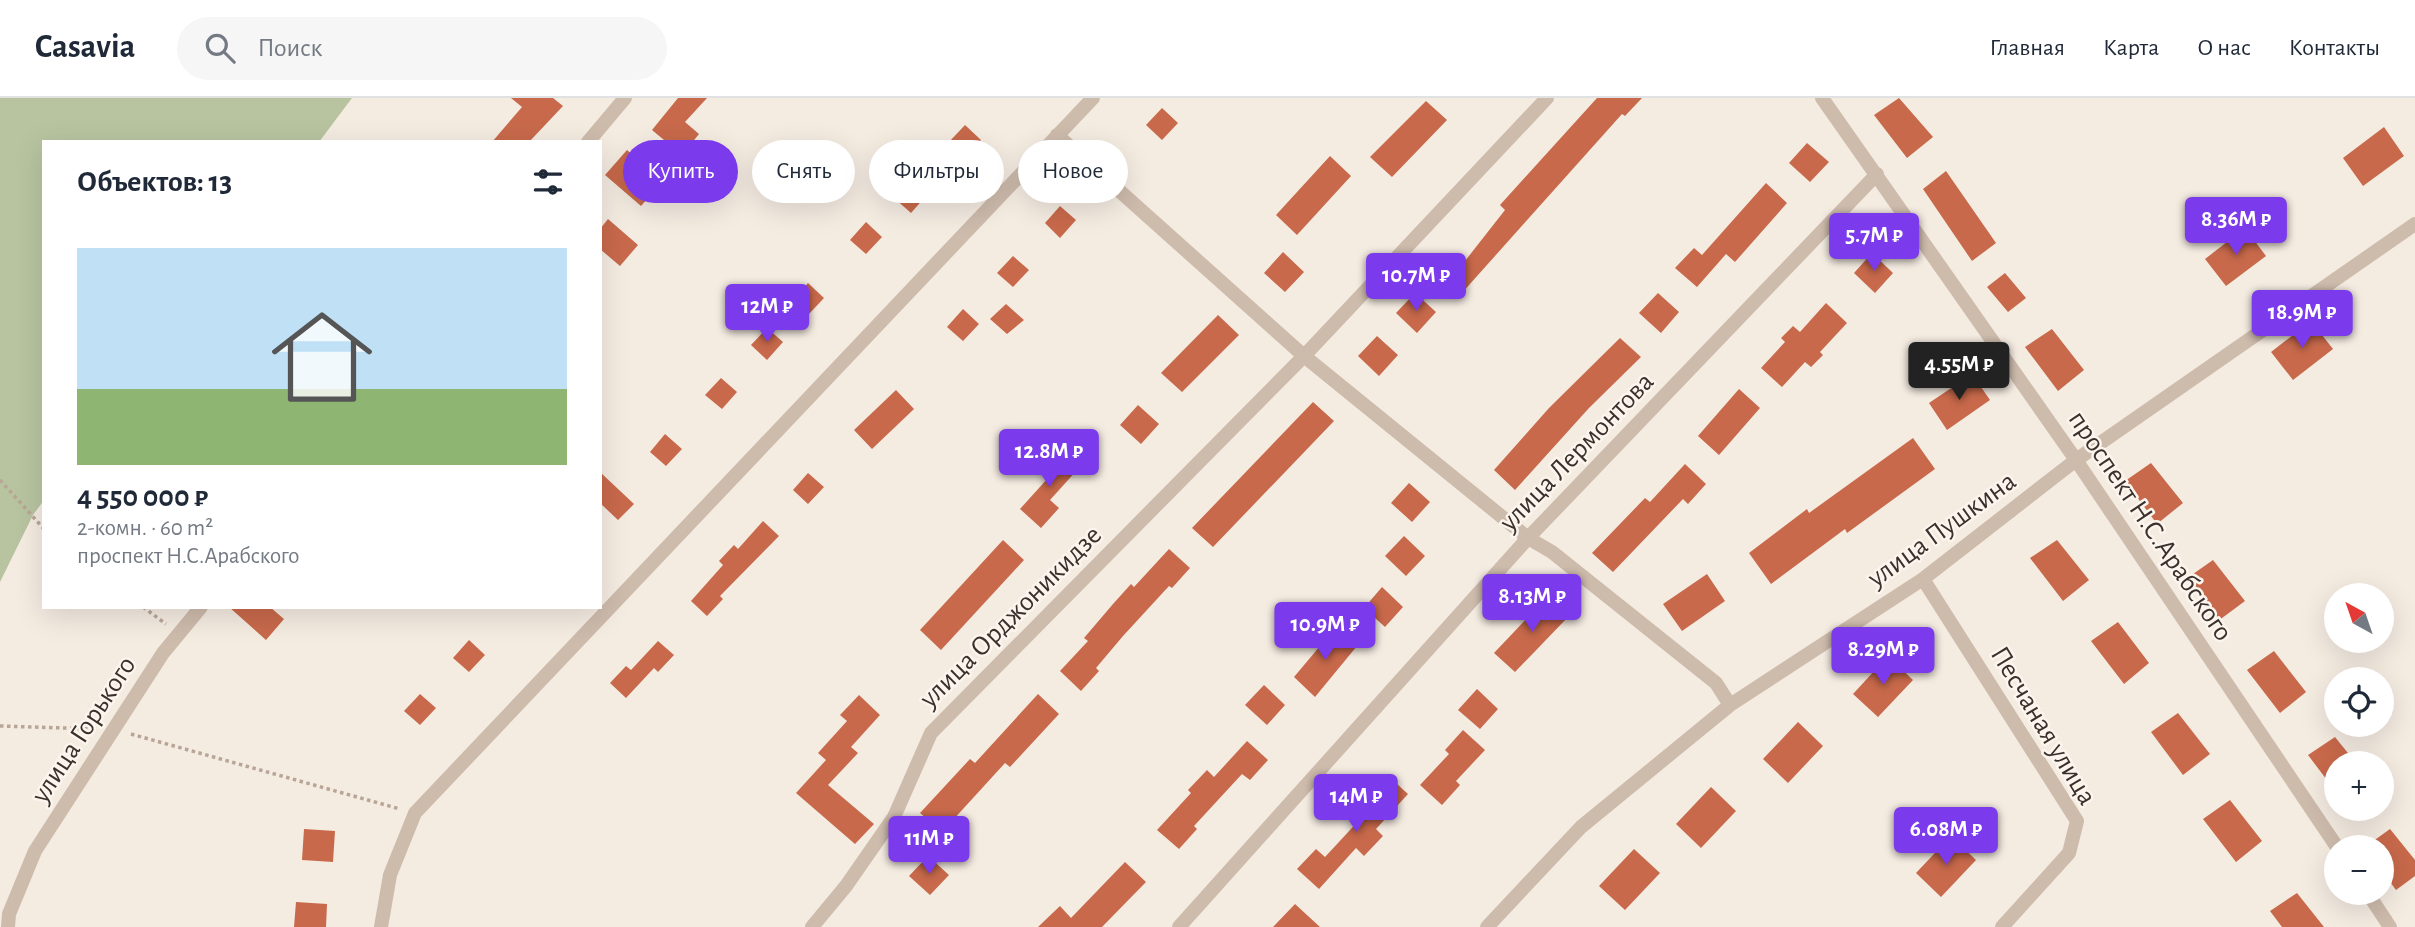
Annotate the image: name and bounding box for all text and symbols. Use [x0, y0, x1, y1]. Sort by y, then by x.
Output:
search box [177, 17, 667, 80]
icon: search [201, 29, 239, 67]
text: Casavia [35, 31, 135, 64]
text: Поиск [257, 35, 322, 61]
text: Главная [1990, 36, 2065, 60]
text: Карта [2103, 36, 2159, 60]
text: О нас [2197, 36, 2251, 60]
text: Контакты [2289, 36, 2380, 60]
chip: Купить [623, 140, 738, 203]
chip: Снять [752, 140, 855, 203]
chip: Фильтры [869, 140, 1004, 203]
chip: Новое [1018, 140, 1128, 203]
icon: filters [529, 163, 567, 201]
text: Объектов: 13 [77, 167, 232, 197]
pin: 8.36M ₽ [2171, 198, 2301, 257]
text: 8.36M ₽ [2201, 208, 2271, 231]
pin: 5.7M ₽ [1817, 214, 1931, 273]
text: 5.7M ₽ [1845, 224, 1903, 247]
pin: 10.7M ₽ [1351, 254, 1481, 313]
text: 10.7M ₽ [1382, 264, 1450, 287]
pin: 12M ₽ [718, 285, 816, 344]
pin: 18.9M ₽ [2237, 290, 2367, 350]
icon: home [259, 294, 385, 420]
text: 12M ₽ [741, 295, 793, 318]
text: 18.9M ₽ [2268, 301, 2336, 324]
pin: 4.55M ₽ [1894, 342, 2024, 402]
text: 4.55M ₽ [1924, 353, 1994, 376]
street label: улица Лермонтова [1494, 367, 1660, 537]
street label: проспект Н.С.Арабского [2063, 406, 2237, 646]
pin: 12.8M ₽ [984, 430, 1114, 489]
text: 12.8M ₽ [1015, 440, 1083, 463]
street label: улица Пушкина [1862, 467, 2021, 594]
text: 4 550 000 ₽ [77, 482, 208, 512]
text: 2-комн. · 60 m² [77, 517, 213, 540]
street label: улица Орджоникидзе [914, 521, 1107, 714]
text: проспект Н.С.Арабского [77, 545, 299, 568]
pin: 8.13M ₽ [1467, 574, 1597, 634]
north arrow [2324, 583, 2394, 653]
map controls [2324, 583, 2394, 905]
text: 8.13M ₽ [1498, 585, 1566, 608]
pin: 10.9M ₽ [1260, 602, 1390, 662]
text: 10.9M ₽ [1290, 613, 1360, 636]
pin: 8.29M ₽ [1818, 628, 1948, 687]
text: 8.29M ₽ [1847, 638, 1919, 661]
street label: Песчаная улица [1985, 642, 2101, 810]
street label: улица Горького [26, 652, 142, 809]
button: locate [2324, 667, 2394, 737]
button: + [2324, 751, 2394, 821]
pin: 14M ₽ [1307, 774, 1405, 834]
text: 14M ₽ [1330, 785, 1382, 808]
pin: 6.08M ₽ [1881, 808, 2011, 867]
pin: 11M ₽ [880, 816, 978, 876]
text: 6.08M ₽ [1910, 818, 1982, 841]
text: 11M ₽ [904, 827, 954, 850]
button: − [2324, 835, 2394, 905]

